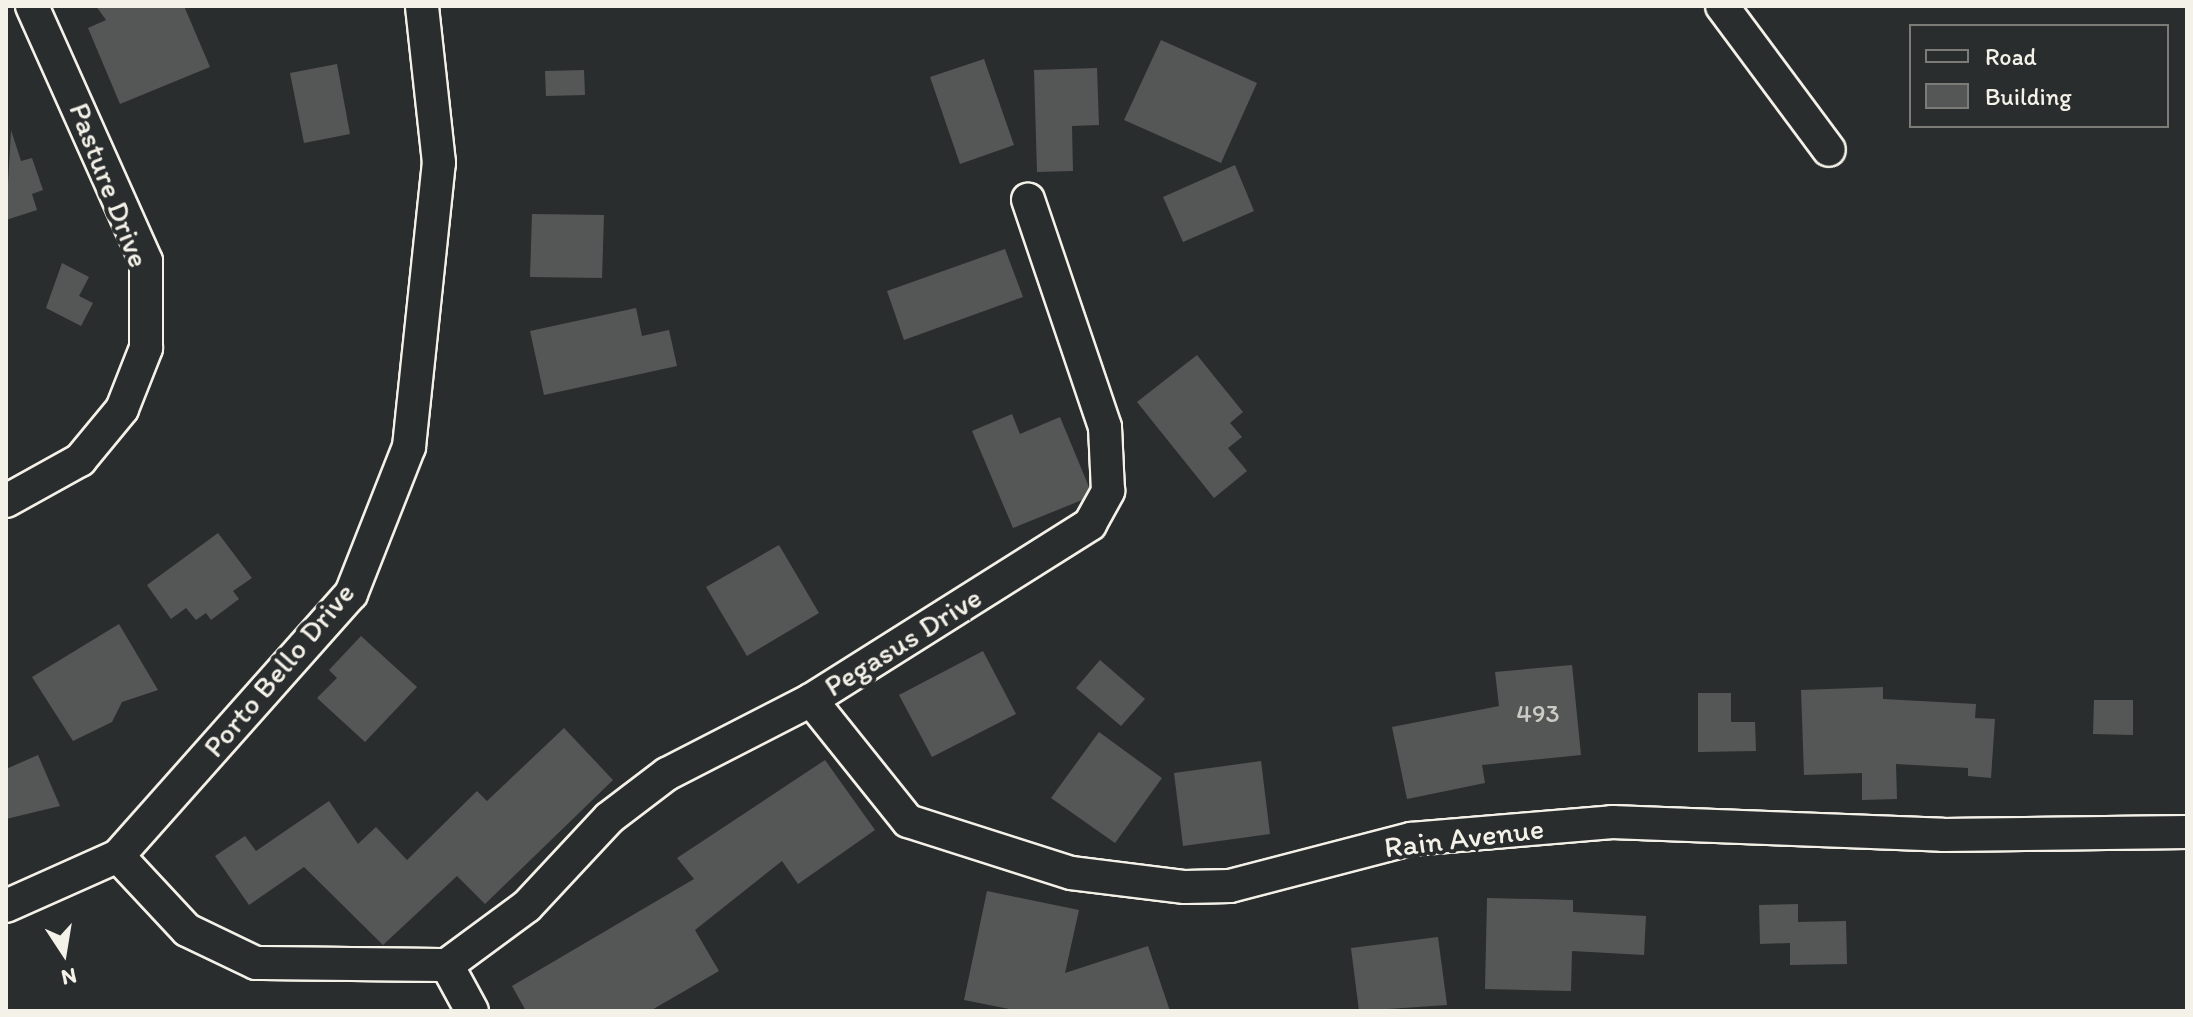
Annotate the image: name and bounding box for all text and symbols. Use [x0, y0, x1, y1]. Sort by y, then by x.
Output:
legend [1909, 24, 2169, 128]
text: Road [1985, 42, 2037, 71]
text: Building [1985, 82, 2072, 111]
street label: Pasture Drive [61, 98, 157, 272]
street label: Porto Bello Drive [195, 575, 363, 765]
street label: Pegasus Drive [818, 579, 988, 705]
house number: 493 [1516, 698, 1560, 730]
street label: Rain Avenue [1383, 810, 1545, 866]
north arrow [24, 913, 104, 993]
text: N [59, 962, 79, 992]

